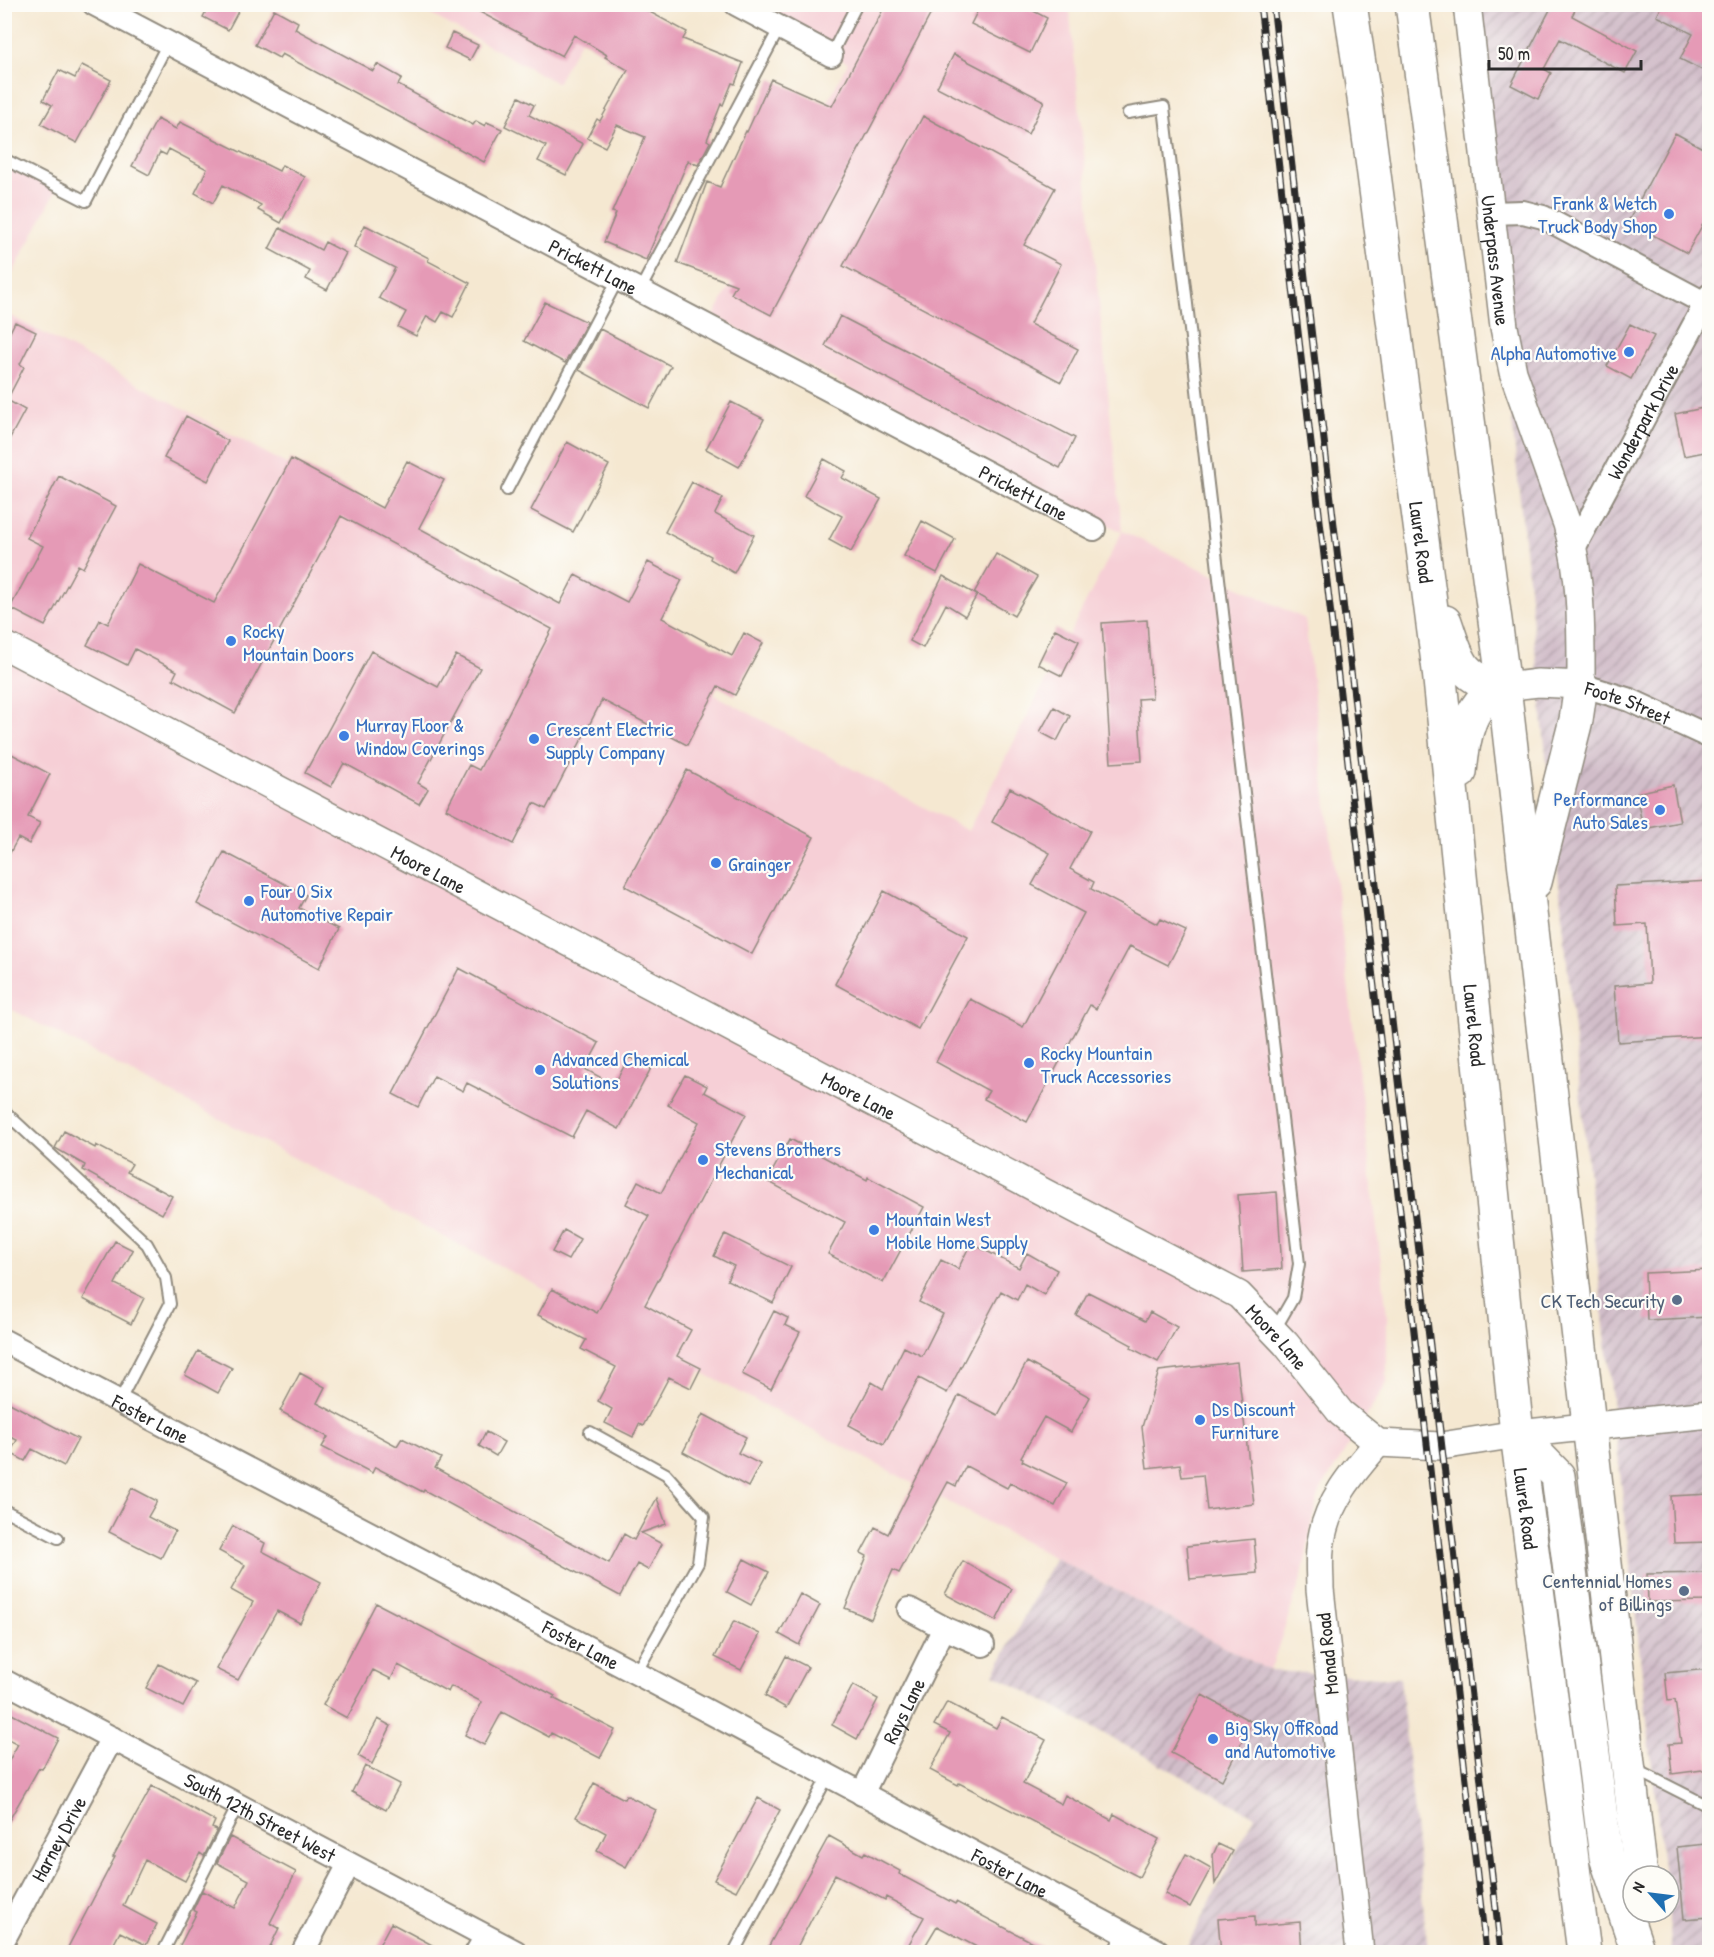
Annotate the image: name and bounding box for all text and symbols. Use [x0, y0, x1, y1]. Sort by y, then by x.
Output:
scale bar [1489, 33, 1640, 71]
text: 50 m [1498, 41, 1530, 66]
place label: Frank & Wetch Truck Body Shop [1538, 189, 1657, 239]
street label: Underpass Avenue [1476, 194, 1517, 327]
marker: Frank & Wetch Truck Body Shop [1662, 207, 1676, 221]
street label: Prickett Lane [544, 232, 642, 301]
place label: Alpha Automotive [1491, 339, 1617, 366]
marker: Alpha Automotive [1622, 345, 1636, 359]
street label: Wonderpark Drive [1600, 359, 1684, 484]
street label: Prickett Lane [975, 458, 1073, 526]
street label: Laurel Road [1404, 500, 1441, 585]
place label: Rocky Mountain Doors [243, 617, 354, 667]
marker: Rocky Mountain Doors [224, 634, 238, 648]
street label: Foote Street [1581, 673, 1676, 731]
place label: Murray Floor & Window Coverings [356, 711, 485, 761]
place label: Crescent Electric Supply Company [546, 715, 673, 765]
marker: Murray Floor & Window Coverings [337, 729, 351, 743]
marker: Crescent Electric Supply Company [527, 732, 541, 746]
place label: Performance Auto Sales [1554, 785, 1648, 835]
marker: Performance Auto Sales [1653, 803, 1667, 817]
street label: Moore Lane [387, 838, 471, 899]
place label: Grainger [728, 850, 792, 877]
marker: Grainger [709, 856, 723, 870]
place label: Four 0 Six Automotive Repair [260, 877, 393, 927]
marker: Four 0 Six Automotive Repair [242, 894, 256, 908]
street label: Laurel Road [1458, 983, 1493, 1067]
place label: Rocky Mountain Truck Accessories [1041, 1039, 1172, 1089]
place label: Advanced Chemical Solutions [552, 1045, 690, 1095]
marker: Rocky Mountain Truck Accessories [1022, 1056, 1036, 1070]
marker: Advanced Chemical Solutions [533, 1063, 547, 1077]
street label: Moore Lane [817, 1064, 901, 1126]
place label: Stevens Brothers Mechanical [715, 1135, 841, 1185]
marker: Stevens Brothers Mechanical [696, 1153, 710, 1167]
place label: Mountain West Mobile Home Supply [886, 1205, 1028, 1255]
marker: Mountain West Mobile Home Supply [867, 1223, 881, 1237]
place label: CK Tech Security [1540, 1287, 1665, 1314]
marker: CK Tech Security [1670, 1293, 1684, 1307]
street label: Moore Lane [1240, 1297, 1315, 1375]
street label: Foster Lane [107, 1387, 194, 1449]
place label: Ds Discount Furniture [1211, 1395, 1296, 1445]
marker: Ds Discount Furniture [1193, 1413, 1207, 1427]
street label: Laurel Road [1508, 1466, 1545, 1551]
place label: Centennial Homes of Billings [1542, 1567, 1672, 1617]
marker: Centennial Homes of Billings [1677, 1584, 1691, 1598]
street label: Monad Road [1309, 1612, 1345, 1696]
street label: Foster Lane [537, 1613, 624, 1675]
street label: Rays Lane [876, 1673, 931, 1748]
place label: Big Sky OffRoad and Automotive [1225, 1714, 1338, 1764]
marker: Big Sky OffRoad and Automotive [1206, 1732, 1220, 1746]
street label: South 12th Street West [180, 1765, 342, 1868]
street label: Harney Drive [24, 1791, 92, 1886]
street label: Foster Lane [967, 1841, 1053, 1904]
north arrow [1621, 1864, 1681, 1924]
text: N [1626, 1878, 1650, 1896]

